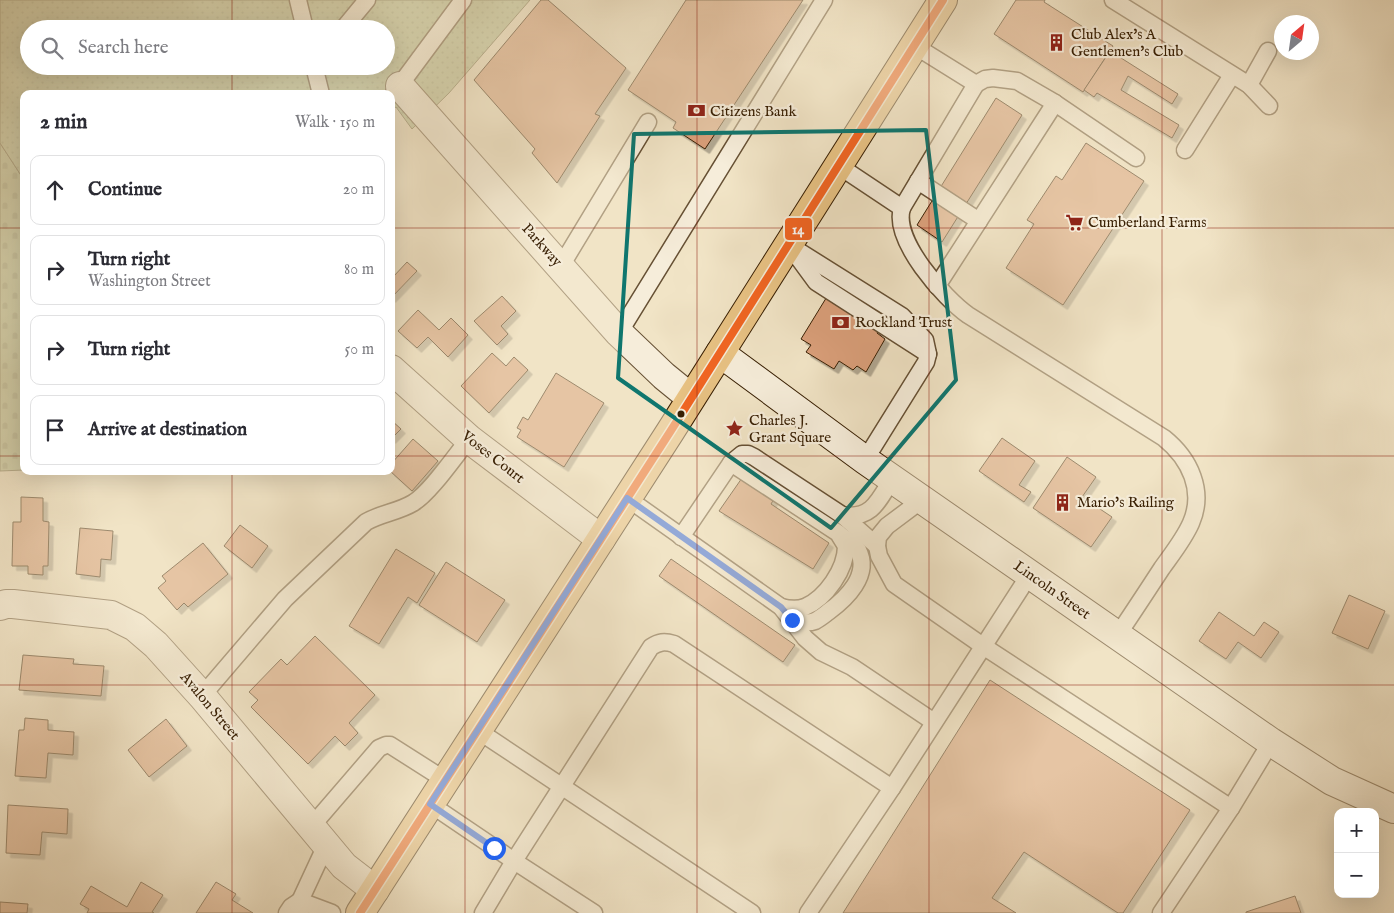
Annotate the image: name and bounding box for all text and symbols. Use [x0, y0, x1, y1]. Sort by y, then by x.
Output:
north arrow [1274, 15, 1319, 60]
search box [20, 20, 395, 75]
place label: Club Alex's A Gentlemen's Club [1071, 25, 1183, 61]
building icon: Club Alex's A Gentlemen's Club [1047, 33, 1067, 53]
icon: search [38, 34, 66, 62]
text: Search here [78, 36, 169, 60]
bank icon: Citizens Bank [686, 101, 706, 121]
place label: Citizens Bank [710, 102, 798, 121]
text: 2 min [40, 109, 87, 136]
text: Walk · 150 m [295, 113, 375, 133]
icon: ahead [41, 176, 69, 204]
text: Continue [88, 178, 162, 202]
text: 20 m [343, 180, 374, 200]
supermarket icon: Cumberland Farms [1064, 212, 1084, 232]
place label: Cumberland Farms [1088, 213, 1206, 232]
line badge: 14 [784, 217, 813, 241]
street label: Parkway [518, 219, 567, 271]
text: 14 [792, 221, 805, 239]
text: Turn right [88, 248, 170, 272]
icon: right [41, 256, 69, 284]
text: 80 m [344, 260, 374, 280]
text: Washington Street [88, 272, 211, 292]
bank icon: Rockland Trust [831, 312, 851, 332]
place label: Rockland Trust [855, 313, 952, 332]
icon: right [41, 336, 69, 364]
text: Turn right [88, 338, 170, 362]
text: 50 m [345, 340, 374, 360]
unlabelled marker [676, 409, 686, 419]
place label: Charles J. Grant Square [749, 411, 831, 447]
icon: arrive [41, 416, 69, 444]
text: Arrive at destination [88, 418, 247, 442]
place icon: Charles J. Grant Square [725, 419, 745, 439]
street label: Voses Court [457, 426, 528, 488]
building icon: Mario's Railing [1053, 492, 1073, 512]
place label: Mario's Railing [1077, 493, 1175, 512]
street label: Lincoln Street [1010, 556, 1094, 624]
route end [781, 609, 804, 632]
street label: Avalon Street [175, 667, 244, 744]
map controls [1334, 808, 1379, 898]
button: + [1334, 808, 1379, 853]
route start [483, 837, 506, 860]
button: − [1334, 853, 1379, 898]

